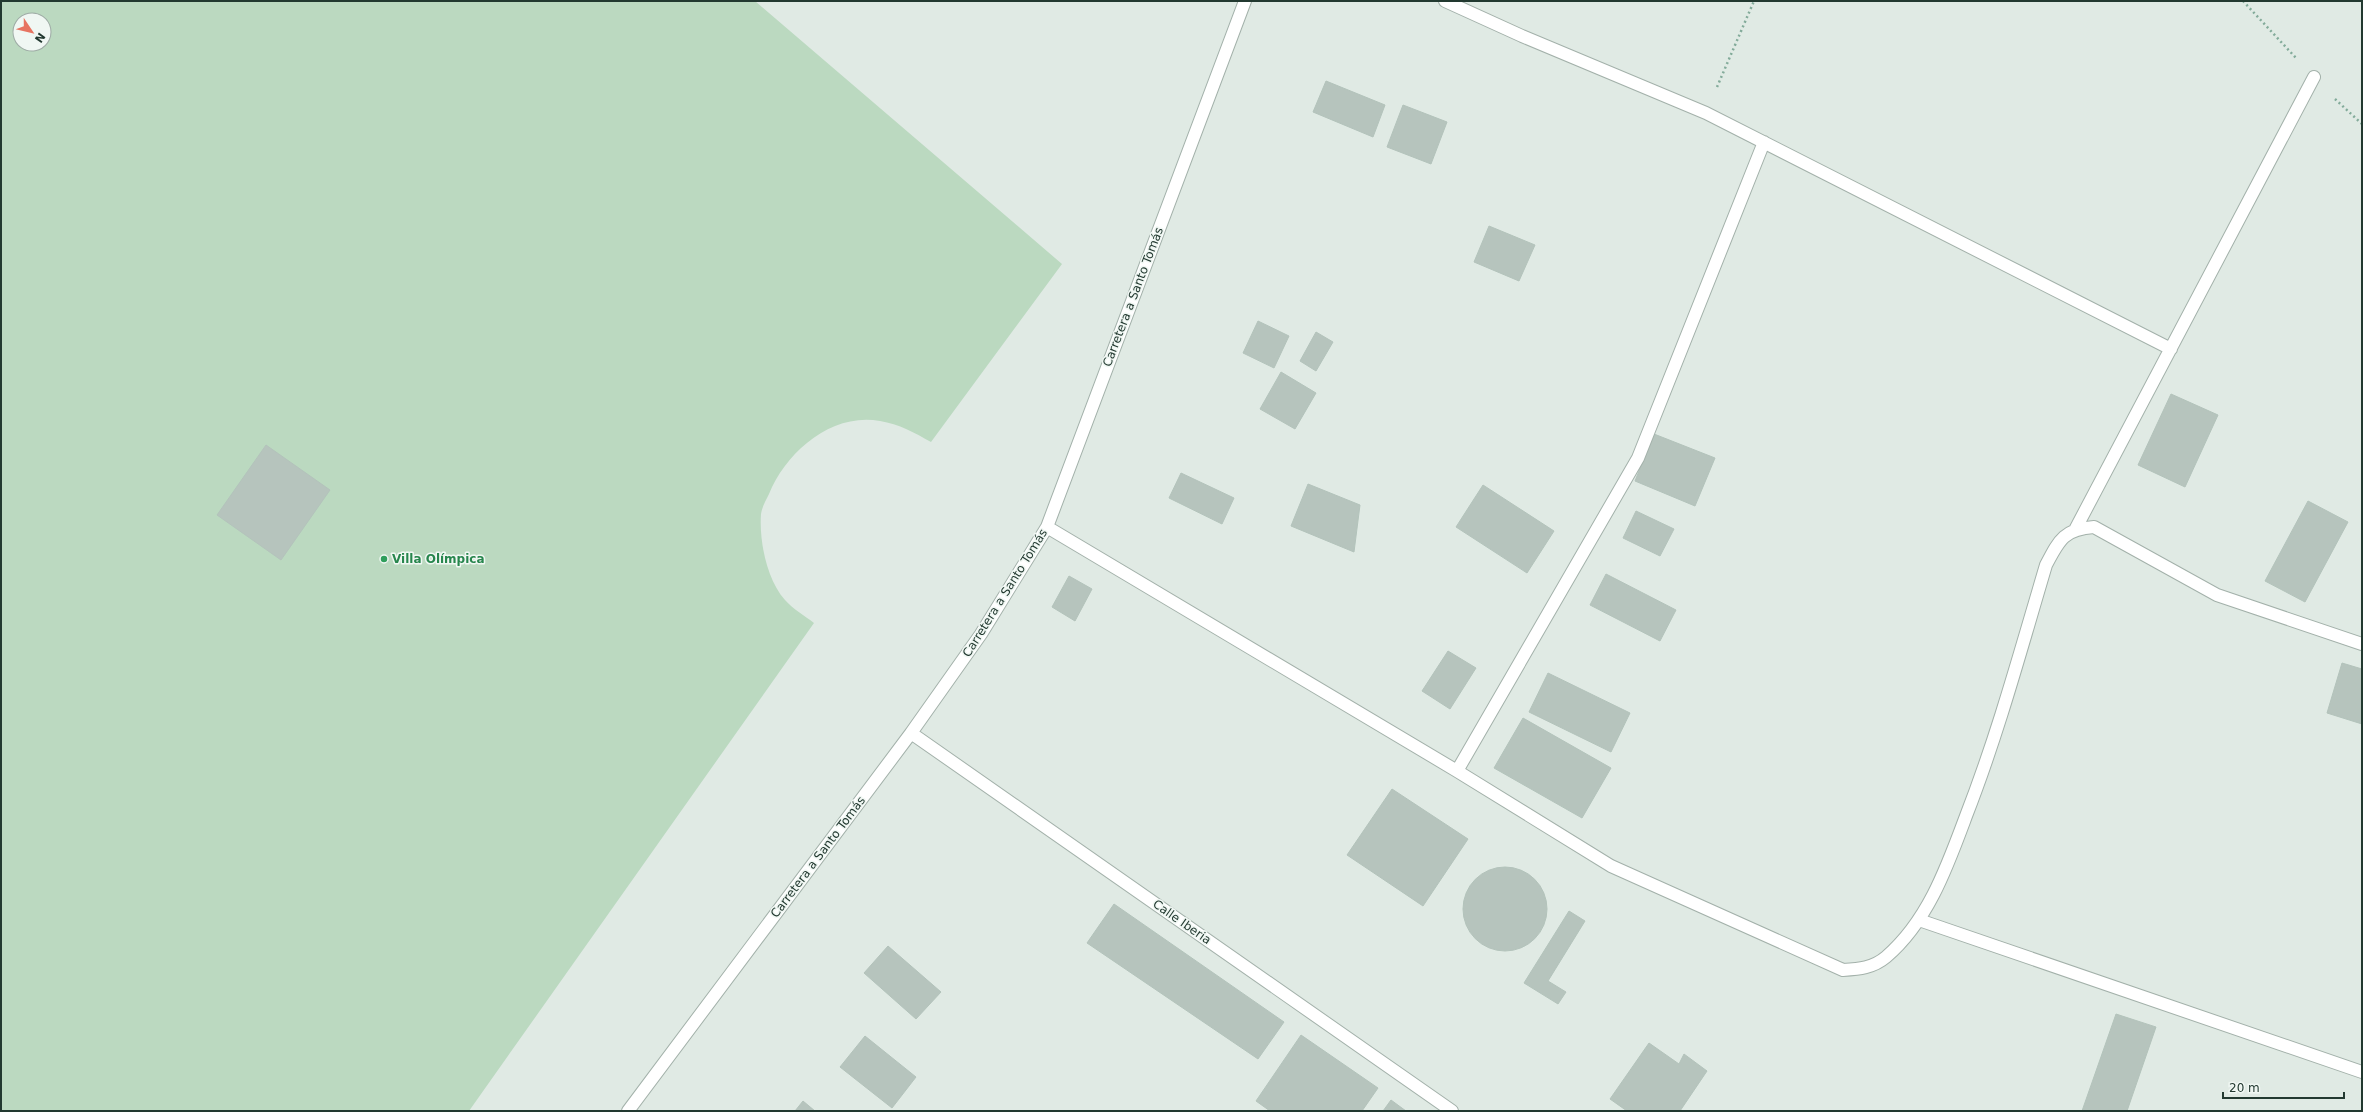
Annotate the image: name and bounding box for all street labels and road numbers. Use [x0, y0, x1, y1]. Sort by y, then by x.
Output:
street label: Carretera a Santo Tomás [1100, 225, 1166, 369]
street label: Carretera a Santo Tomás [960, 526, 1050, 660]
street label: Carretera a Santo Tomás [768, 794, 868, 920]
street label: Calle Iberia [1150, 897, 1214, 947]

